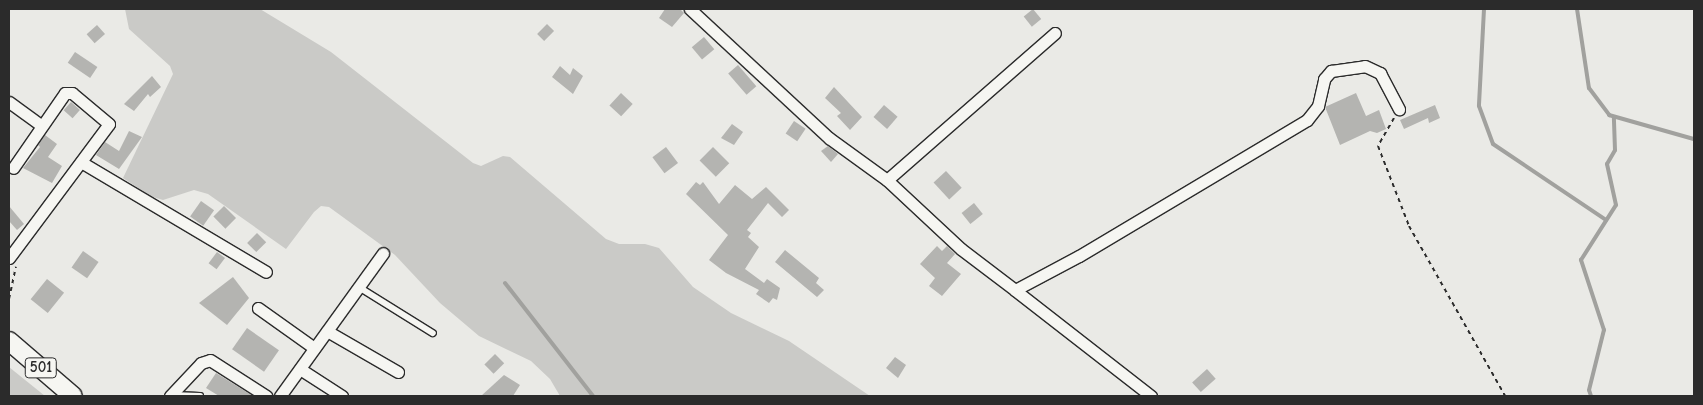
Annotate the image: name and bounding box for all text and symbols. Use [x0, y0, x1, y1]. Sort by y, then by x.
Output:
road number: 501 [25, 356, 57, 380]

